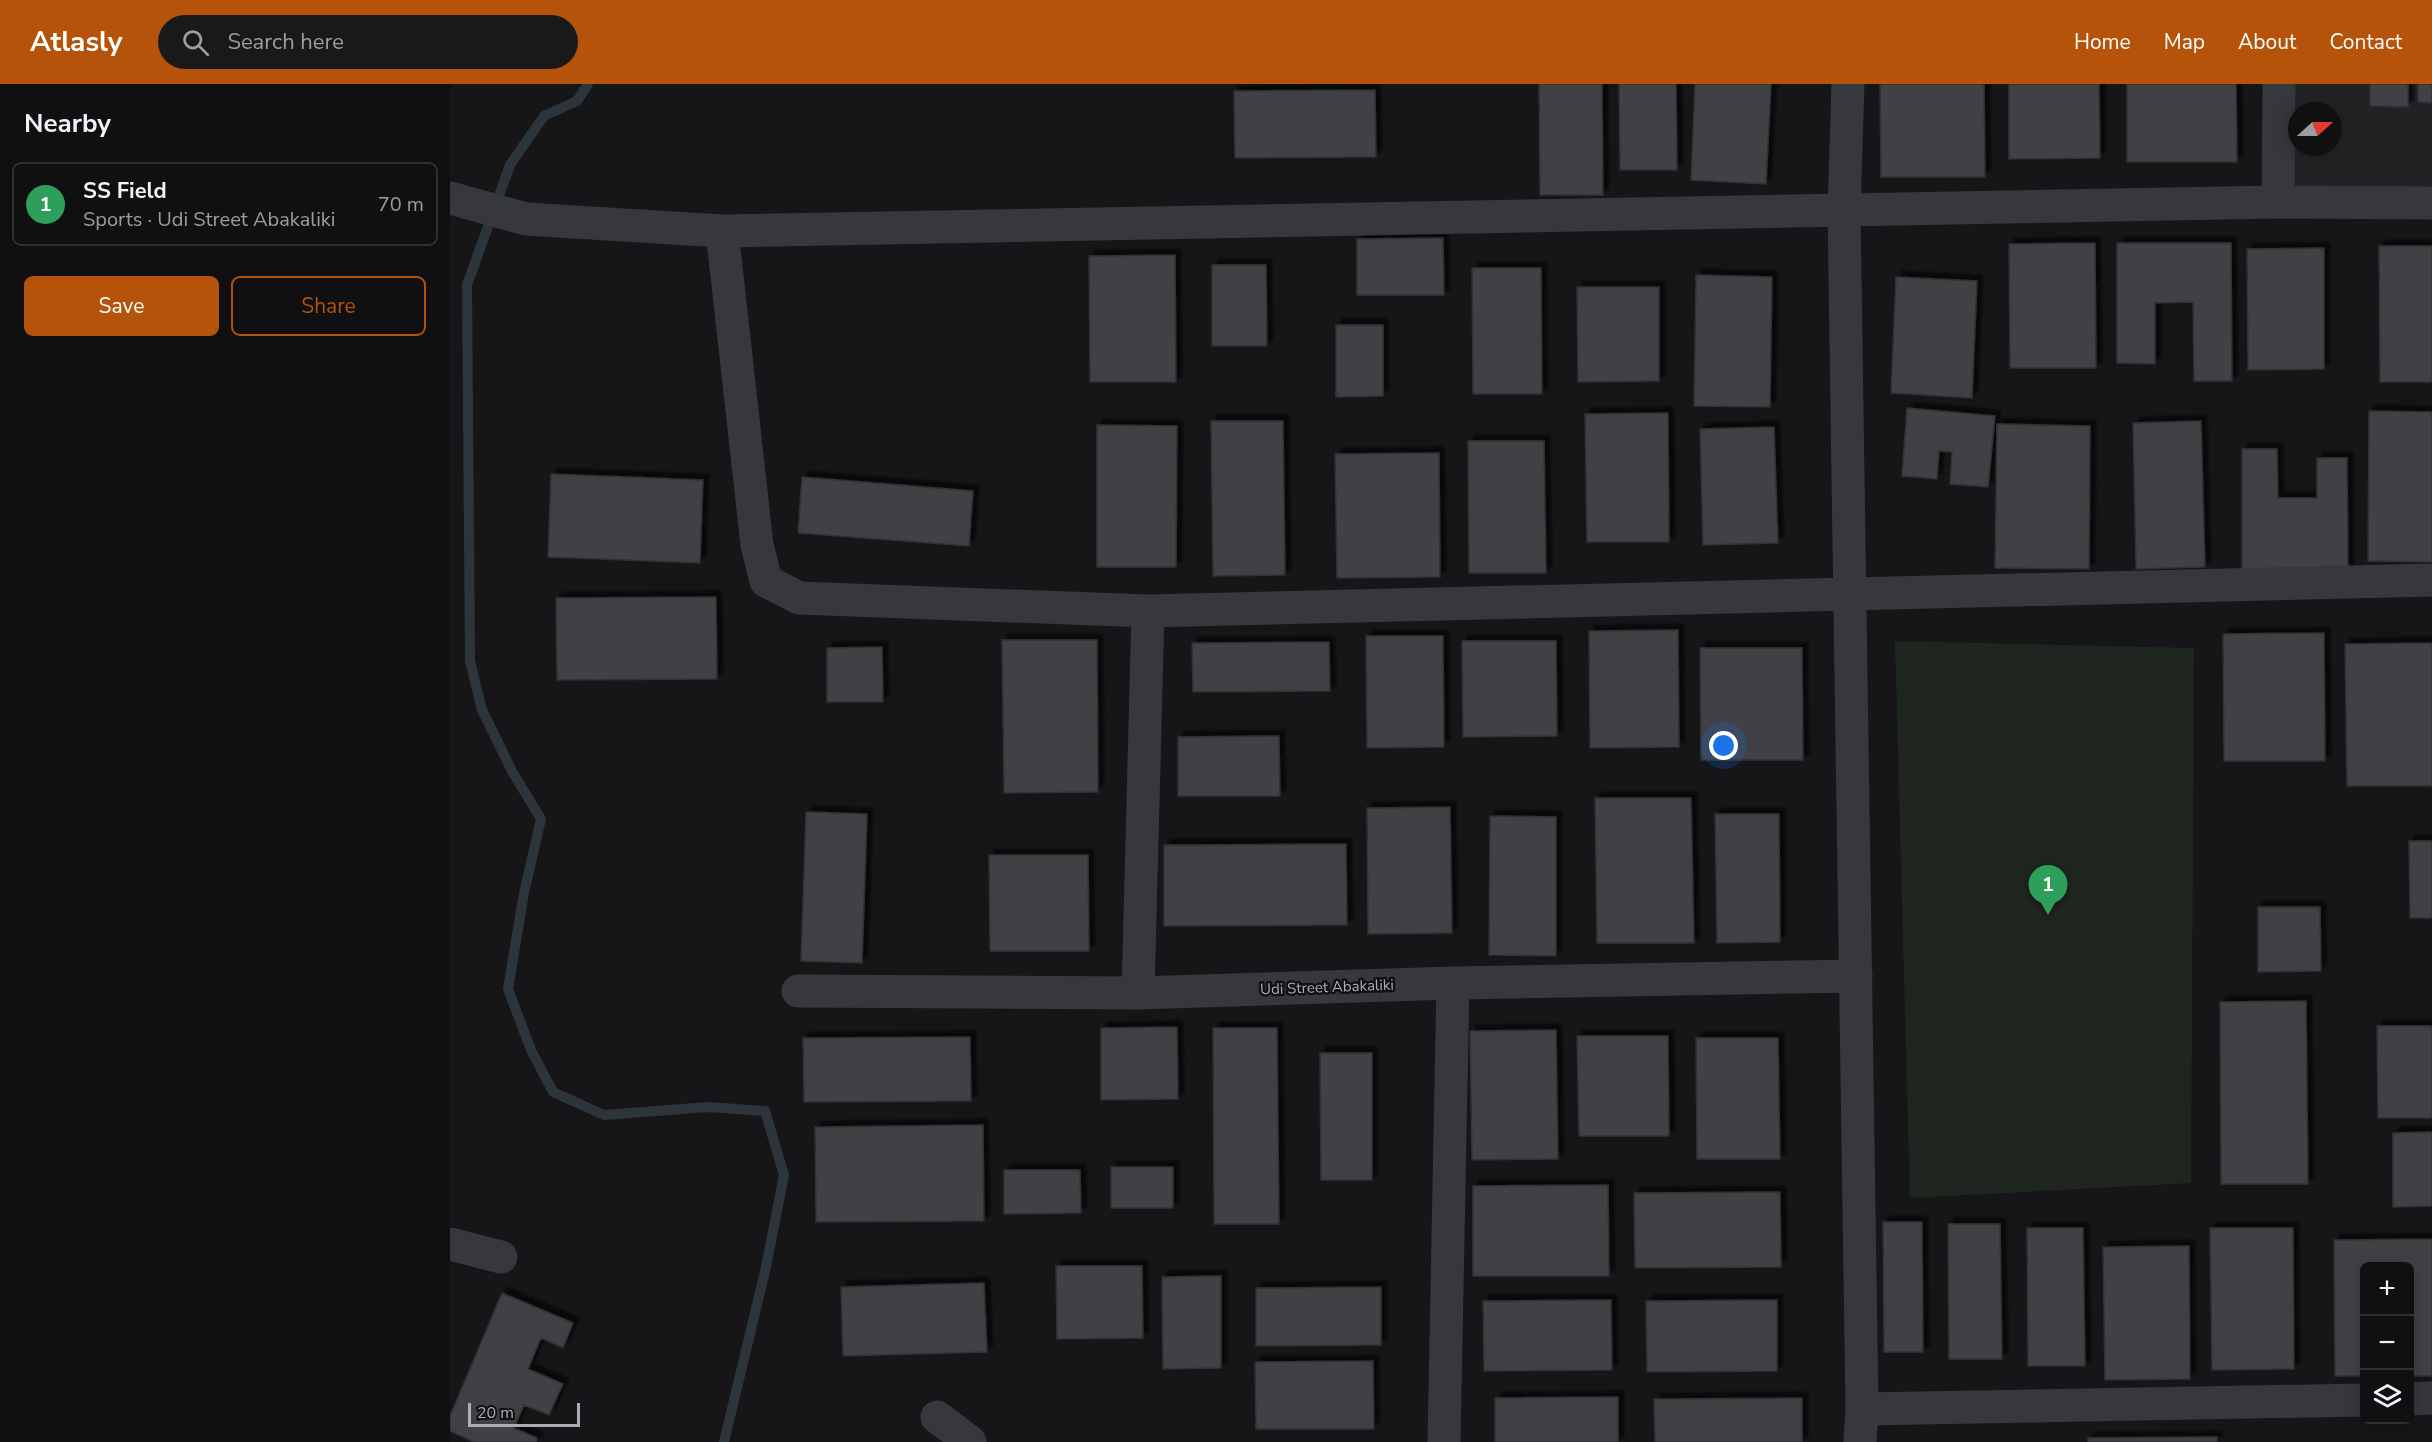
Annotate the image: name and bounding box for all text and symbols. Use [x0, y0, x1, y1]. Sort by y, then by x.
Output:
search box [158, 15, 578, 69]
text: Atlasly [30, 23, 122, 61]
icon: search [179, 26, 212, 59]
text: Search here [227, 27, 344, 57]
text: Home [2074, 28, 2131, 56]
text: Map [2164, 28, 2205, 56]
text: About [2238, 28, 2296, 56]
text: Contact [2329, 28, 2402, 56]
north arrow [2288, 102, 2342, 156]
text: Nearby [24, 106, 111, 141]
text: SS Field [83, 176, 167, 206]
text: 1 [40, 191, 52, 218]
text: 70 m [378, 191, 424, 218]
text: Sports · Udi Street Abakaliki [83, 206, 335, 233]
button: Save [24, 276, 219, 336]
button: Share [231, 276, 426, 336]
your location [1709, 731, 1738, 760]
pin: 1 [2028, 866, 2068, 915]
street label: Udi Street Abakaliki [1260, 975, 1394, 999]
map controls [2360, 1262, 2414, 1424]
button: + [2360, 1262, 2414, 1316]
button: − [2360, 1316, 2414, 1370]
button: layers [2360, 1370, 2414, 1424]
scale bar [468, 1400, 580, 1428]
text: 20 m [477, 1402, 514, 1424]

